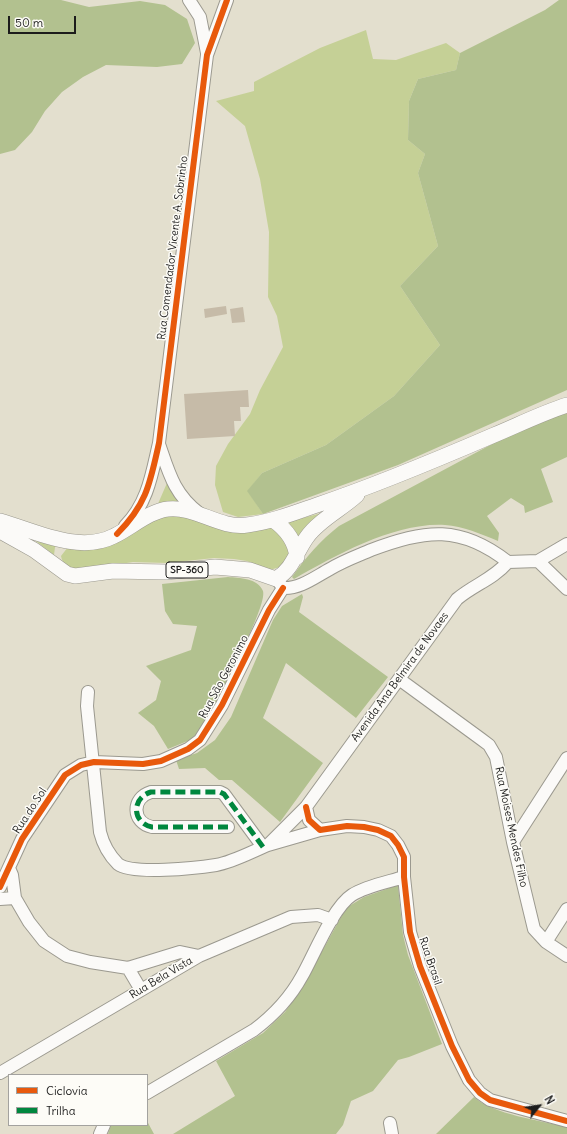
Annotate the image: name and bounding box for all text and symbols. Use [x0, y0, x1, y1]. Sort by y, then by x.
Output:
scale bar [10, 8, 78, 34]
text: 50 m [15, 15, 43, 30]
street label: Rua Comendador Vicente A. Sobrinho [155, 155, 191, 341]
road number: SP-360 [166, 562, 208, 578]
street label: Avenida Ana Belmira de Novaes [349, 610, 451, 744]
street label: Rua São Geronimo [196, 633, 252, 721]
street label: Rua Moises Mendes Filho [492, 765, 530, 889]
street label: Rua do Sol [10, 785, 50, 837]
street label: Rua Brasil [416, 935, 444, 987]
street label: Rua Bela Vista [127, 954, 195, 1002]
legend [8, 1074, 148, 1126]
text: Ciclovia [46, 1083, 87, 1098]
north arrow [519, 1086, 559, 1126]
text: N [541, 1093, 557, 1107]
text: Trilha [46, 1103, 76, 1118]

